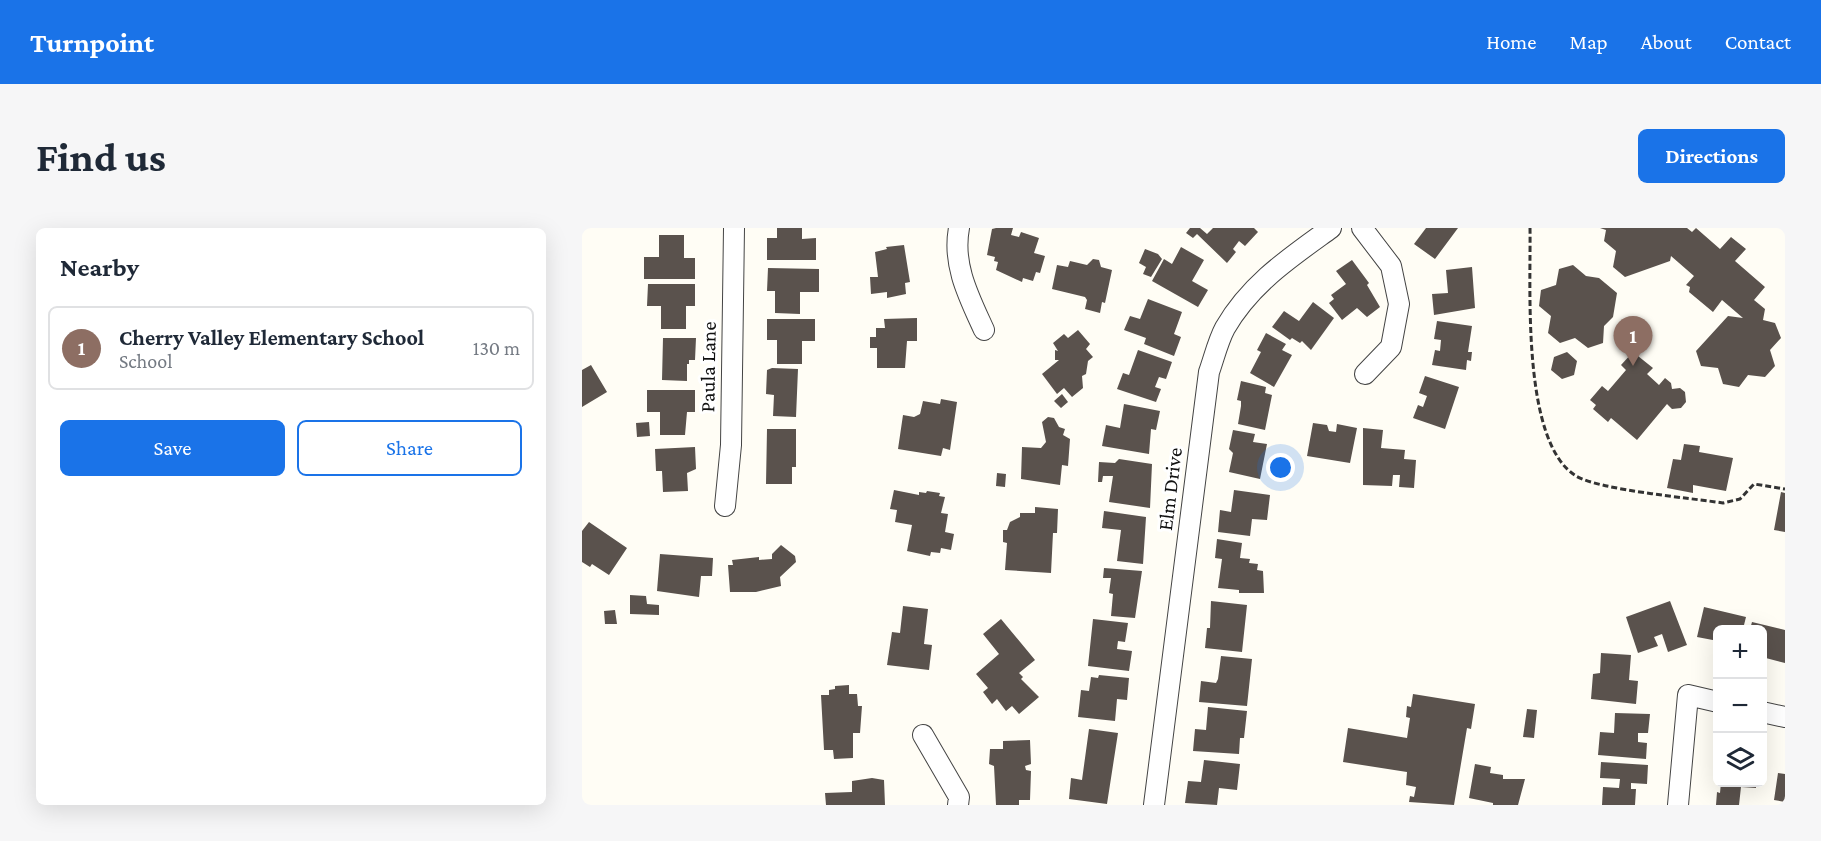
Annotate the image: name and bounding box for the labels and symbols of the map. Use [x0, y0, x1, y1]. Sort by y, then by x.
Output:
pin: 1 [1614, 316, 1652, 366]
street label: Paula Lane [695, 321, 721, 413]
street label: Elm Drive [1153, 446, 1187, 532]
your location [1266, 453, 1295, 482]

